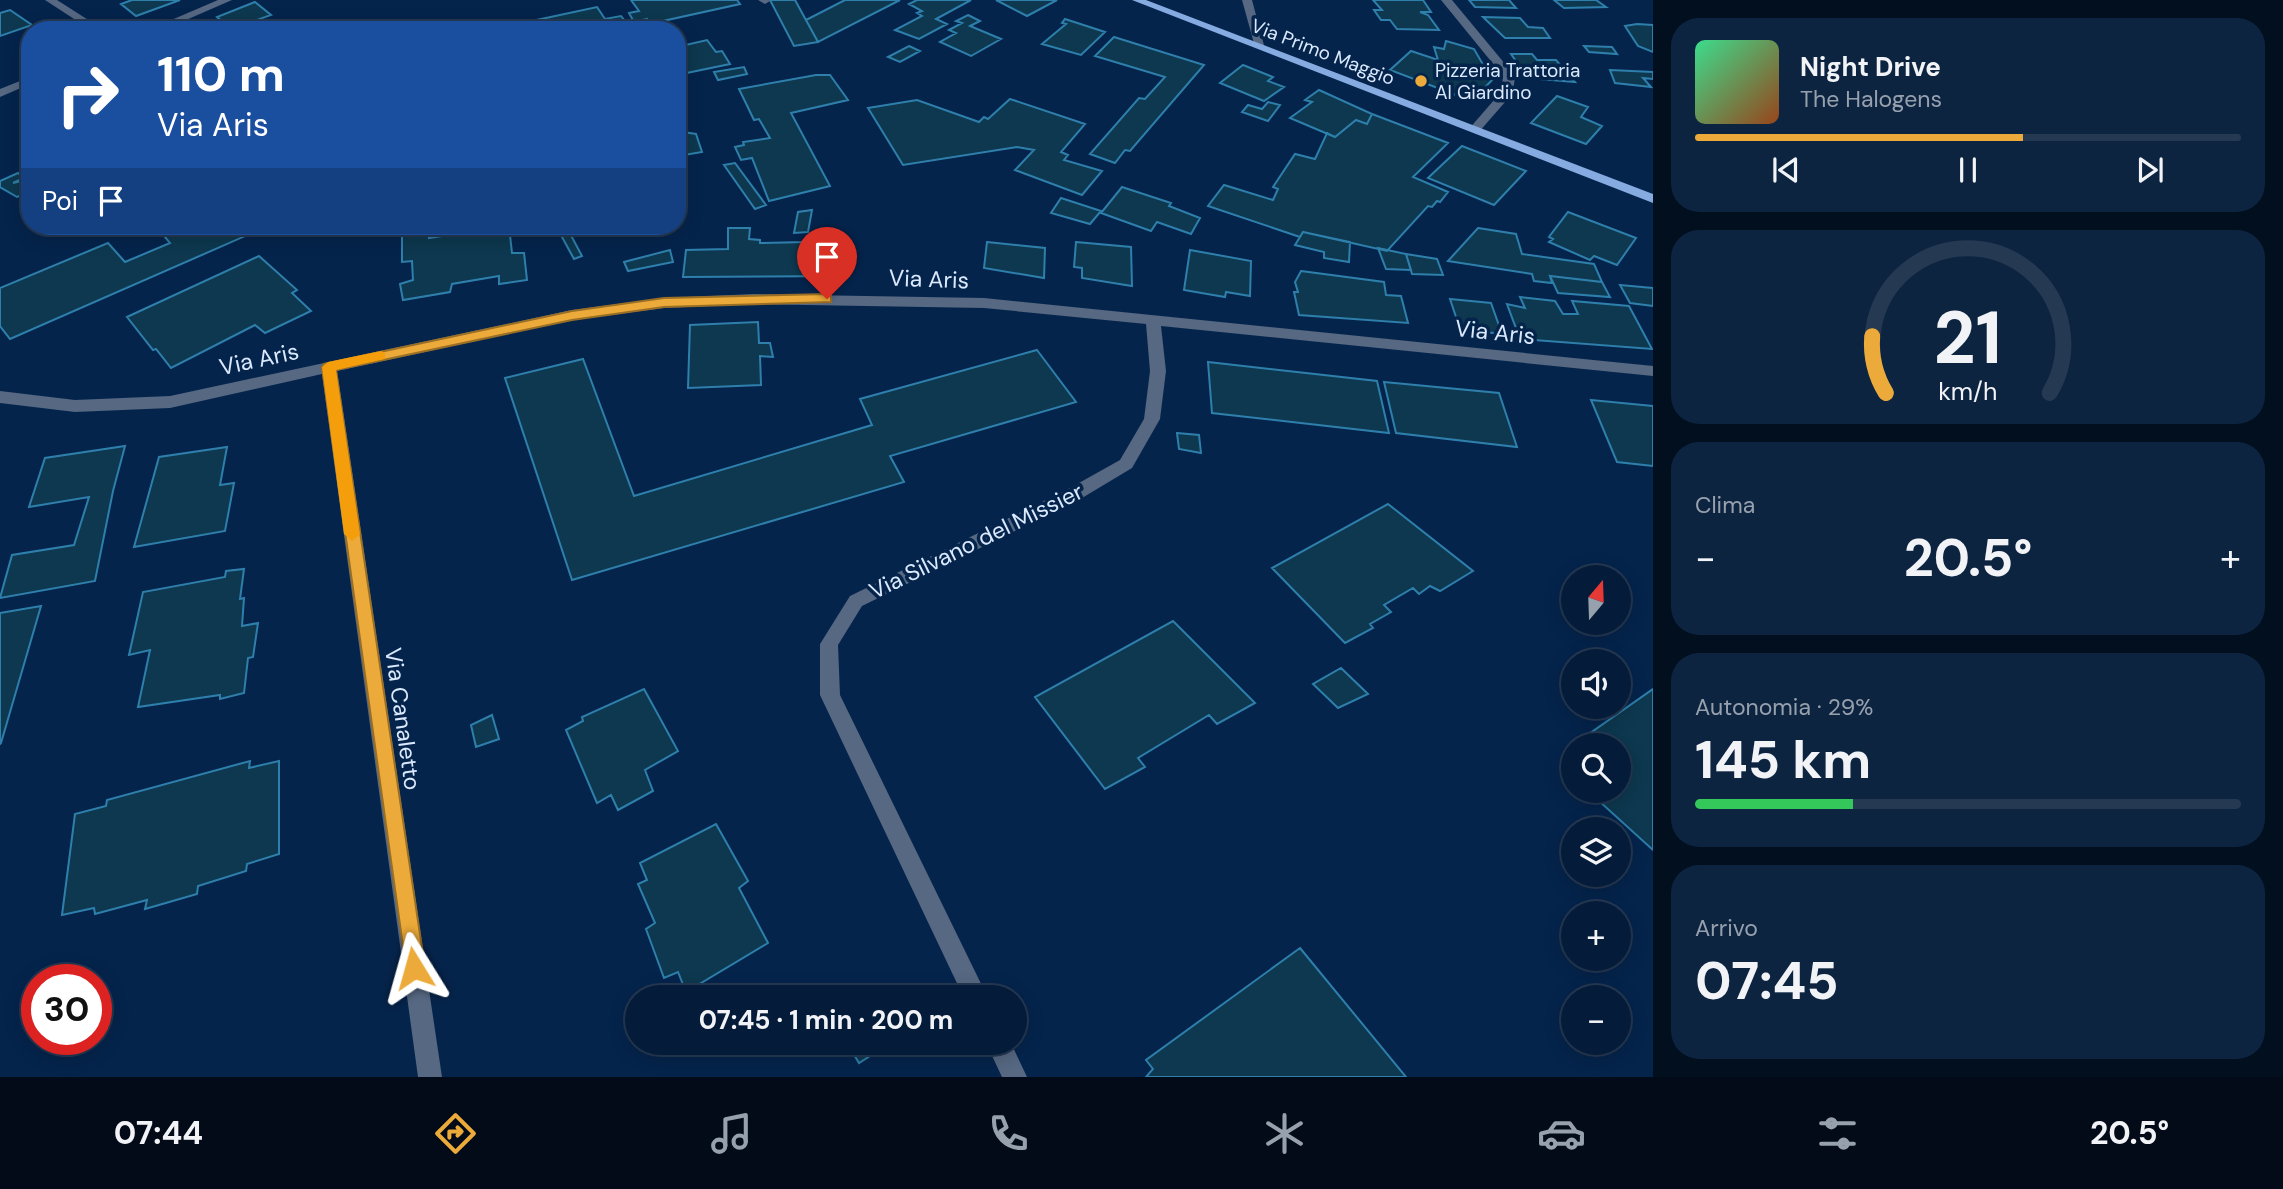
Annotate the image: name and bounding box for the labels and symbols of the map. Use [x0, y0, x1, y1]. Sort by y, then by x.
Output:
street label: Via Primo Maggio [1248, 13, 1398, 91]
place label: Pizzeria Trattoria Al Giardino [1435, 58, 1580, 105]
marker: Pizzeria Trattoria Al Giardino [1413, 73, 1429, 89]
pin [797, 227, 857, 299]
street label: Via Aris [888, 263, 970, 295]
street label: Via Aris [1453, 313, 1537, 351]
street label: Via Aris [217, 336, 301, 382]
street label: Via Silvano del Missier [864, 476, 1088, 606]
north arrow [1561, 565, 1631, 635]
street label: Via Canaletto [378, 646, 428, 792]
position arrow [377, 931, 451, 1005]
speed limit sign: 30 [21, 964, 112, 1055]

